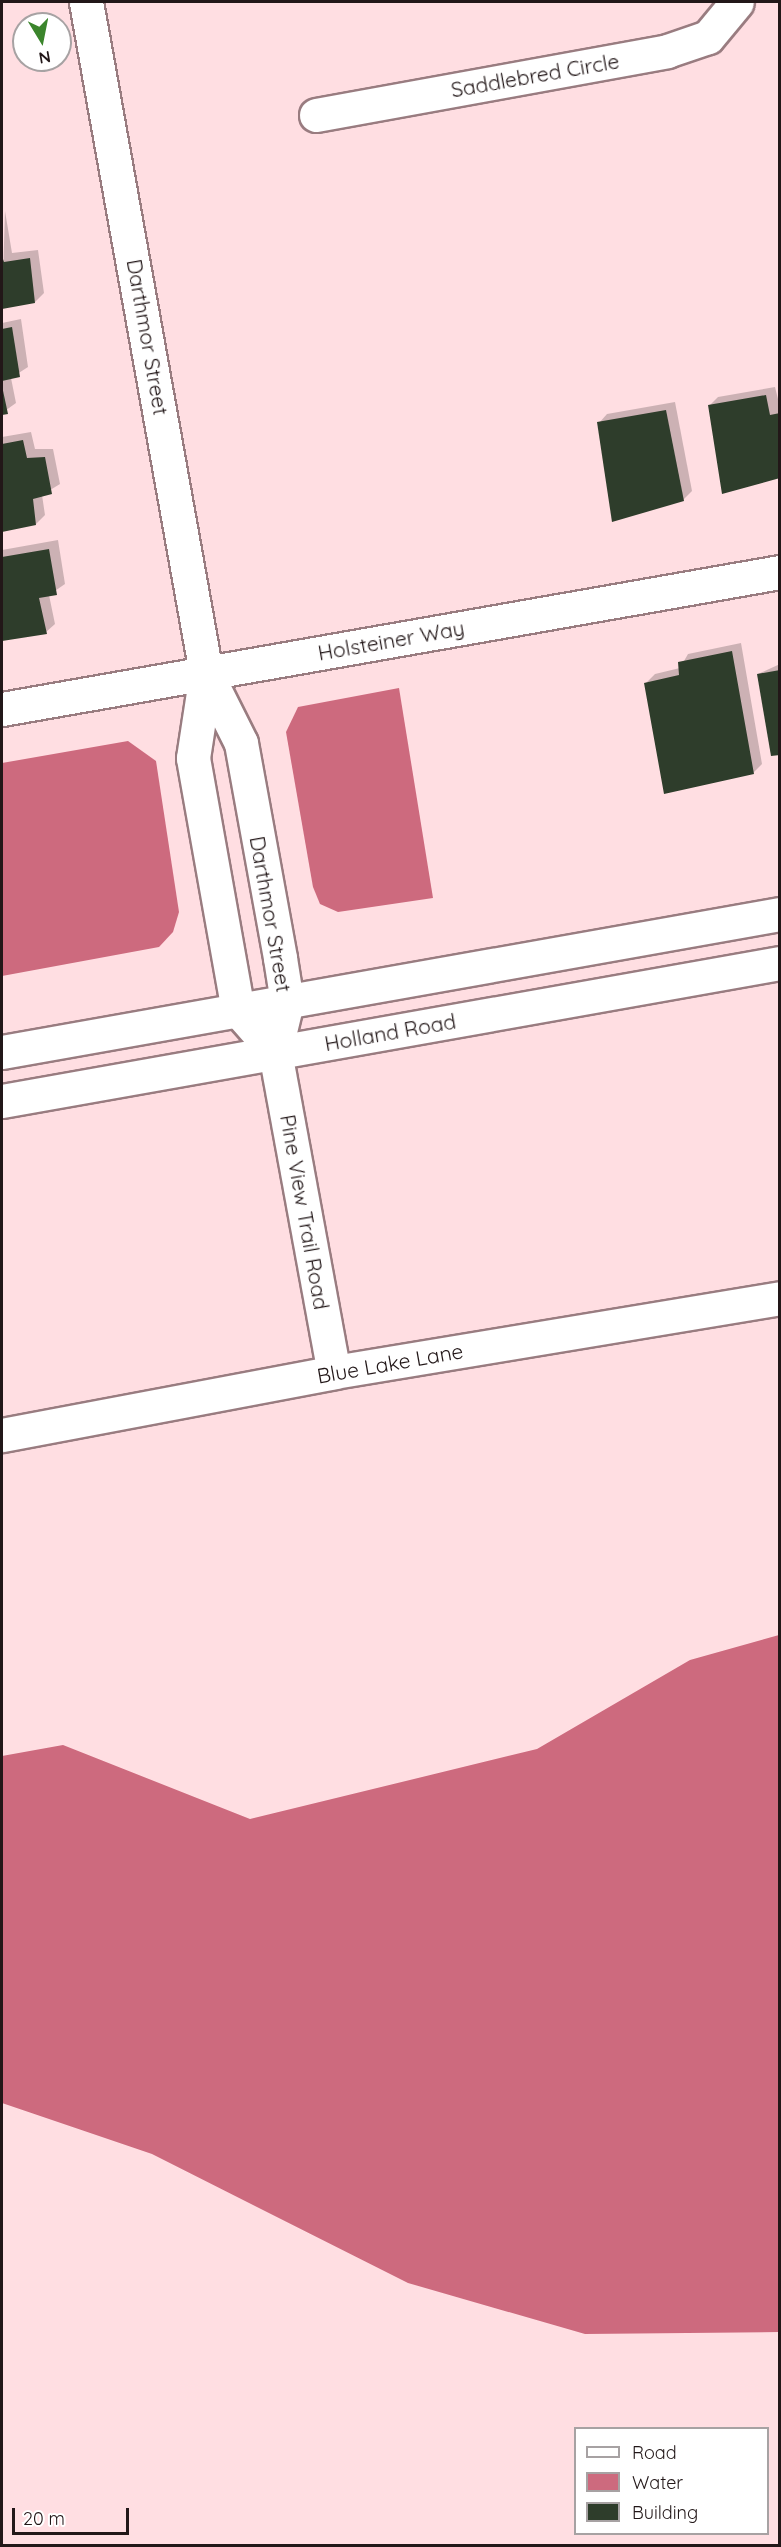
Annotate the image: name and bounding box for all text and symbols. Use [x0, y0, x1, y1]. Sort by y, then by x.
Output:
north arrow [12, 12, 72, 72]
text: N [37, 47, 52, 69]
street label: Saddlebred Circle [449, 48, 621, 102]
street label: Darthmor Street [122, 257, 174, 417]
street label: Holsteiner Way [316, 615, 466, 665]
street label: Darthmor Street [245, 834, 297, 994]
street label: Holland Road [322, 1008, 458, 1056]
street label: Pine View Trail Road [275, 1112, 335, 1312]
street label: Blue Lake Lane [315, 1338, 465, 1388]
legend [574, 2427, 769, 2535]
text: Road [632, 2441, 677, 2464]
text: Water [632, 2471, 683, 2494]
scale bar [15, 2496, 132, 2534]
text: Building [632, 2501, 698, 2524]
text: 20 m [23, 2507, 65, 2530]

